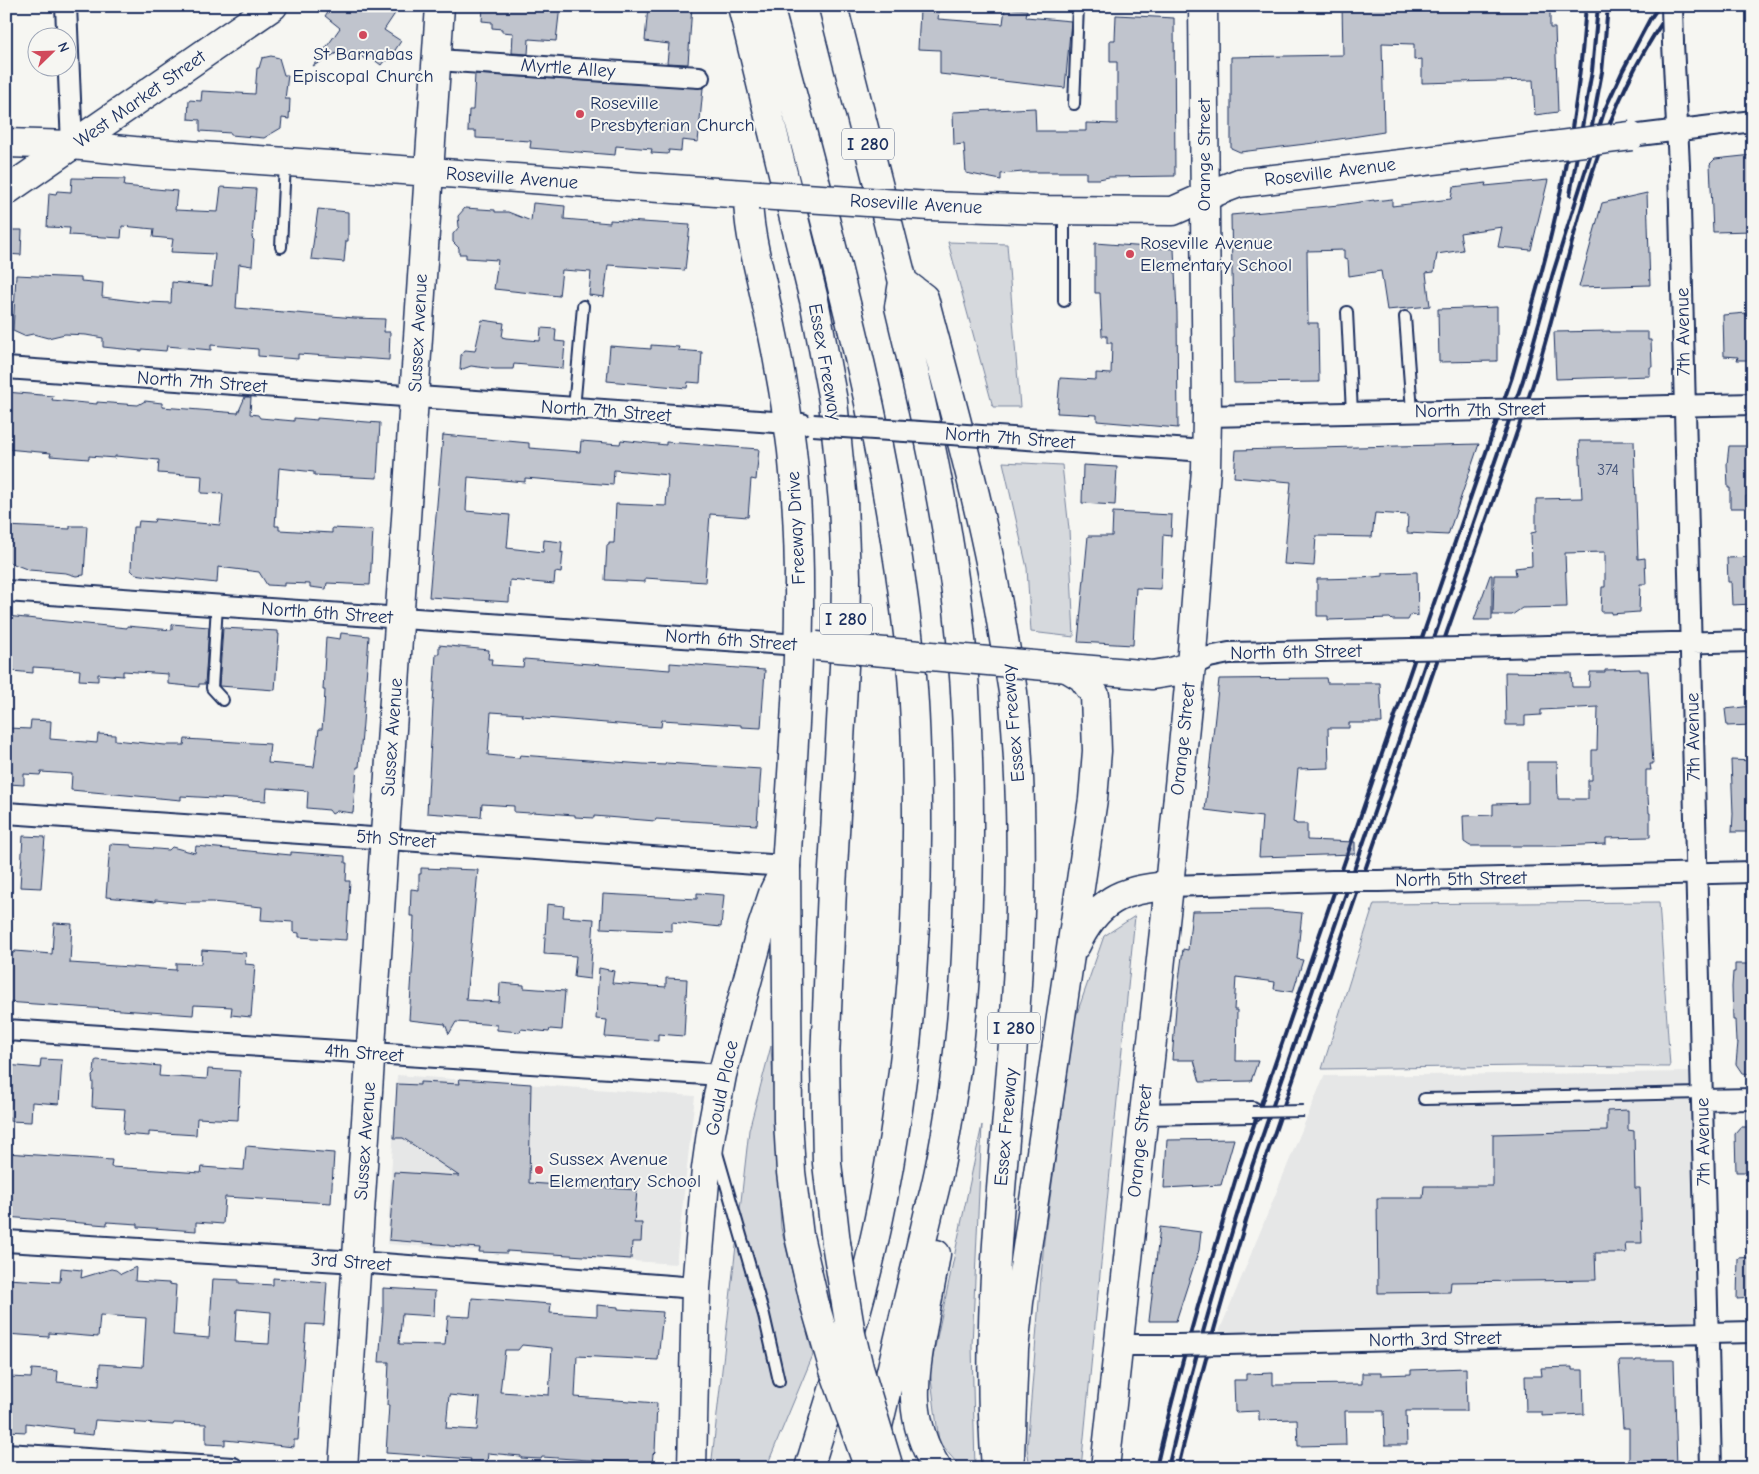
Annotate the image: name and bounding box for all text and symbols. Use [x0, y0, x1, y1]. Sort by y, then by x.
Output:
north arrow [28, 28, 78, 78]
marker: St Barnabas Episcopal Church [357, 29, 369, 41]
text: N [54, 40, 73, 55]
place label: St Barnabas Episcopal Church [292, 43, 434, 87]
street label: West Market Street [70, 45, 210, 153]
street label: Myrtle Alley [520, 54, 617, 82]
place label: Roseville Presbyterian Church [590, 92, 755, 136]
street label: Orange Street [1193, 98, 1215, 212]
marker: Roseville Presbyterian Church [574, 108, 586, 120]
road number: I 280 [842, 128, 894, 160]
street label: Roseville Avenue [1263, 153, 1397, 191]
street label: Roseville Avenue [445, 162, 579, 194]
street label: Roseville Avenue [849, 190, 983, 218]
place label: Roseville Avenue Elementary School [1140, 232, 1292, 276]
marker: Roseville Avenue Elementary School [1124, 248, 1136, 260]
street label: Sussex Avenue [404, 273, 432, 393]
street label: 7th Avenue [1671, 287, 1695, 377]
street label: Essex Freeway [804, 302, 846, 423]
street label: North 7th Street [136, 366, 268, 398]
street label: North 7th Street [540, 395, 672, 427]
street label: North 7th Street [1415, 398, 1546, 422]
street label: North 7th Street [944, 422, 1076, 454]
house number: 374 [1597, 461, 1619, 479]
street label: Freeway Drive [782, 471, 810, 585]
street label: North 6th Street [260, 597, 394, 629]
road number: I 280 [820, 604, 872, 634]
street label: North 6th Street [664, 624, 798, 656]
street label: North 6th Street [1230, 640, 1363, 664]
street label: Essex Freeway [997, 662, 1029, 783]
street label: Sussex Avenue [377, 677, 407, 797]
street label: Orange Street [1166, 681, 1200, 796]
street label: 7th Avenue [1681, 692, 1705, 782]
street label: 5th Street [355, 825, 437, 853]
street label: North 5th Street [1395, 867, 1528, 891]
road number: I 280 [988, 1012, 1040, 1044]
street label: Gould Place [701, 1038, 743, 1138]
street label: 4th Street [324, 1039, 405, 1067]
street label: Essex Freeway [990, 1066, 1022, 1187]
street label: Sussex Avenue [350, 1081, 380, 1201]
street label: Orange Street [1123, 1083, 1157, 1198]
street label: 7th Avenue [1691, 1097, 1715, 1187]
place label: Sussex Avenue Elementary School [549, 1148, 701, 1192]
marker: Sussex Avenue Elementary School [533, 1164, 545, 1176]
street label: 3rd Street [310, 1248, 393, 1276]
street label: North 3rd Street [1368, 1327, 1502, 1351]

